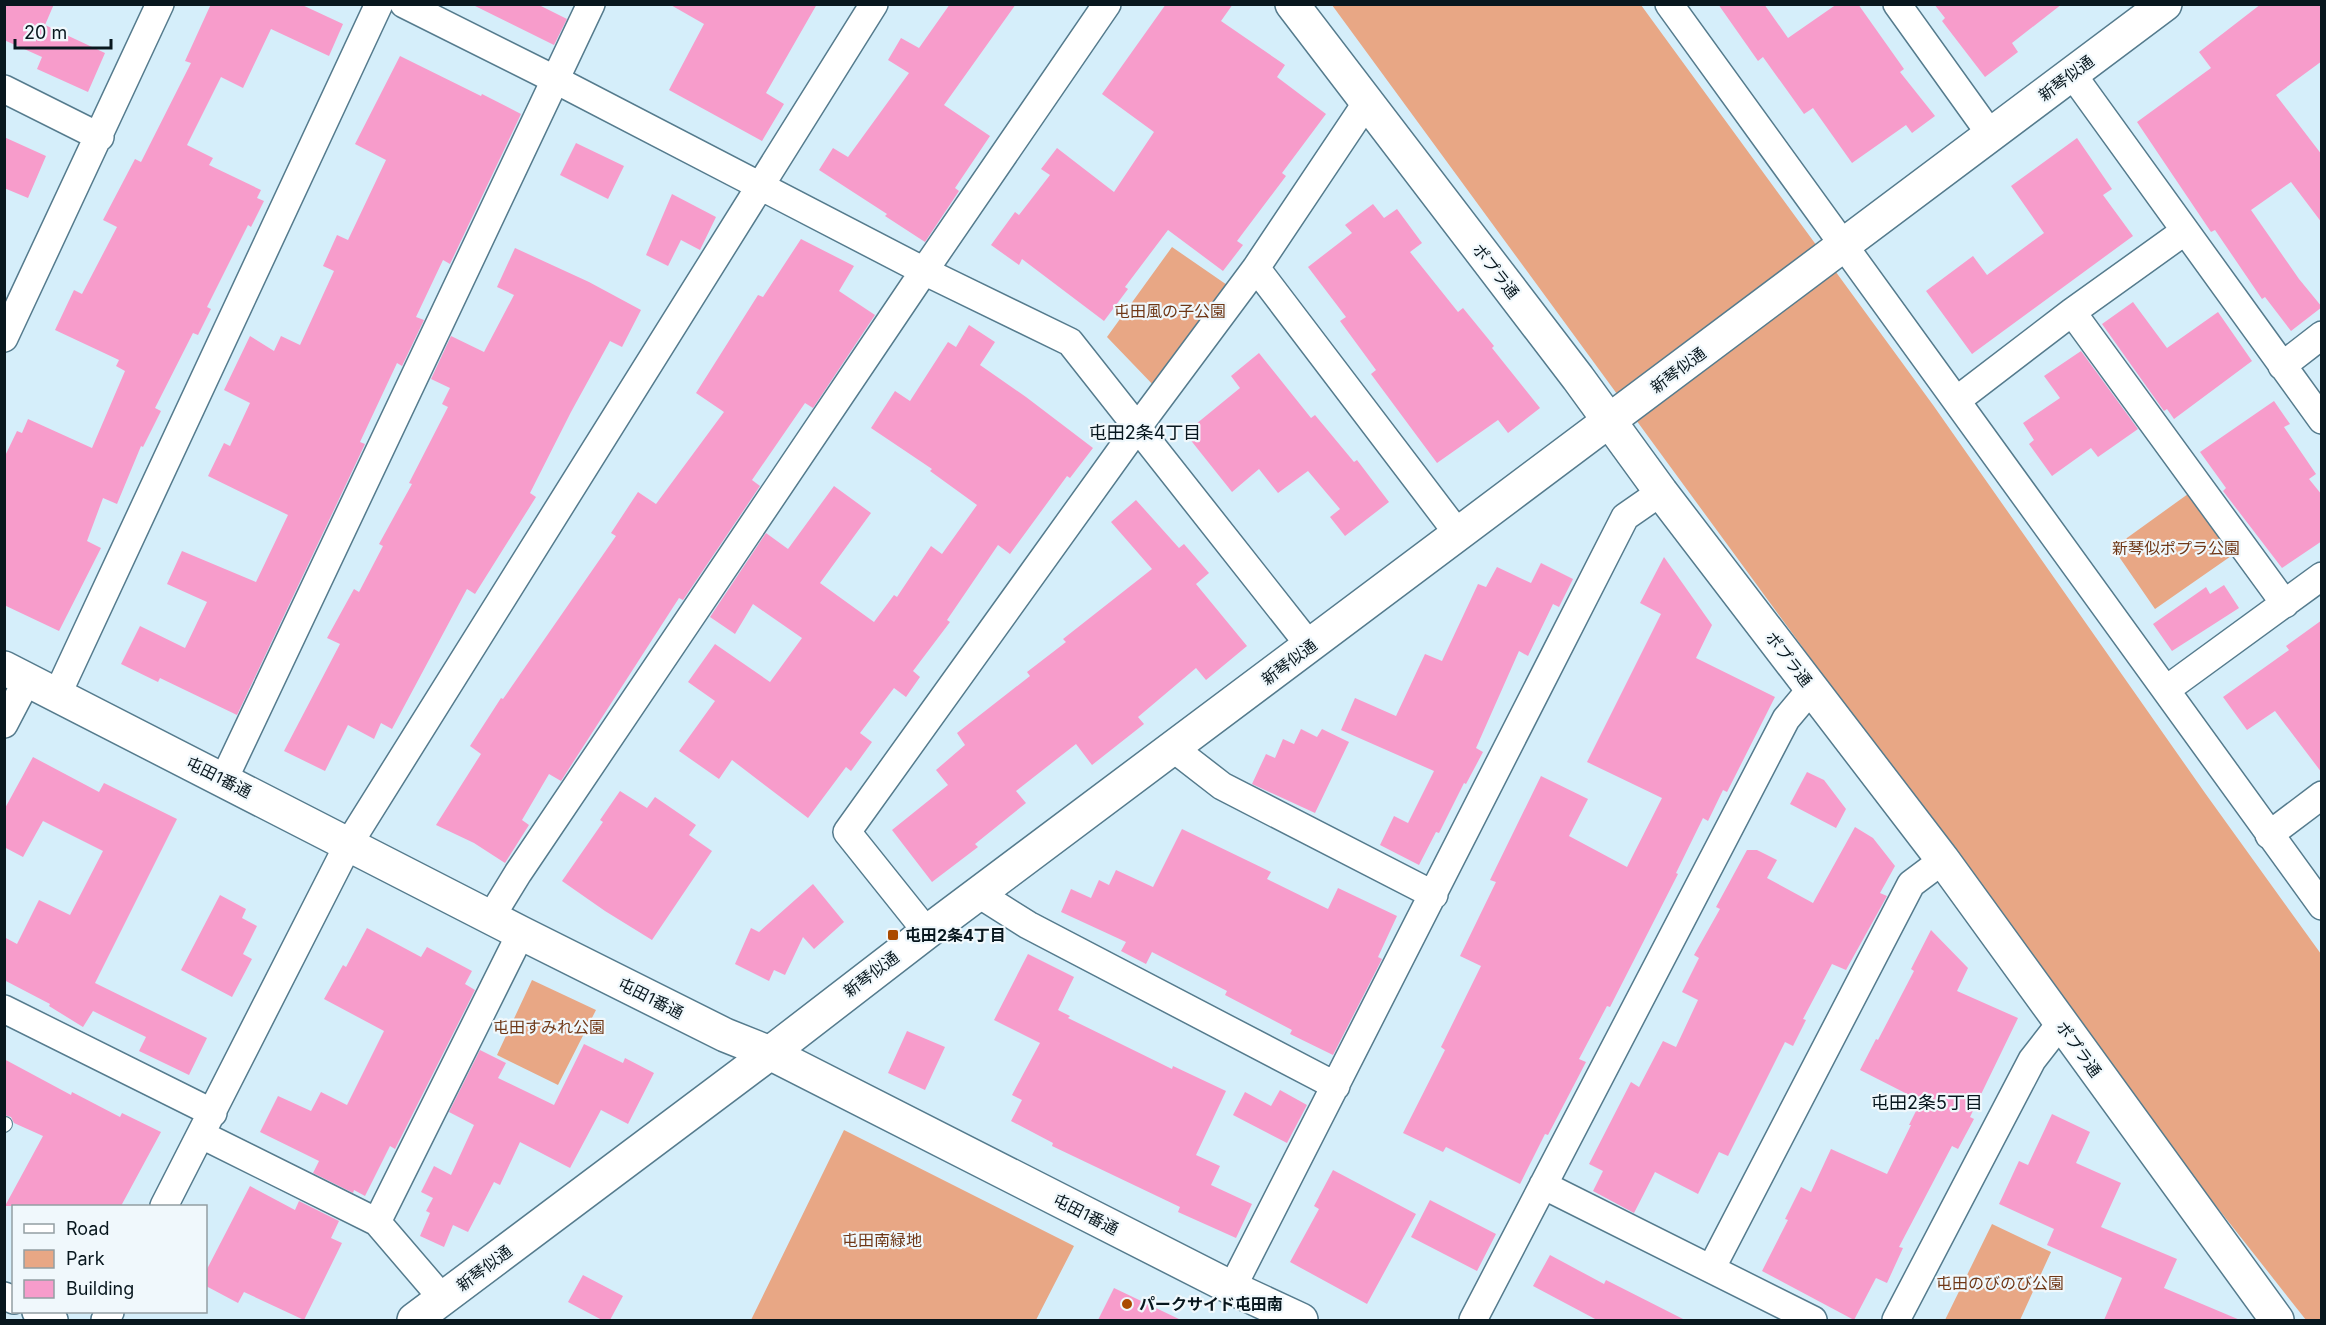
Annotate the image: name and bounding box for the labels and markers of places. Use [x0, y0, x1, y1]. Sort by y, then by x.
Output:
place label: 屯田2条4丁目 [905, 925, 1006, 945]
marker: 屯田2条4丁目 [886, 928, 900, 942]
place label: パークサイド屯田南 [1139, 1294, 1283, 1314]
marker: パークサイド屯田南 [1120, 1297, 1134, 1311]

